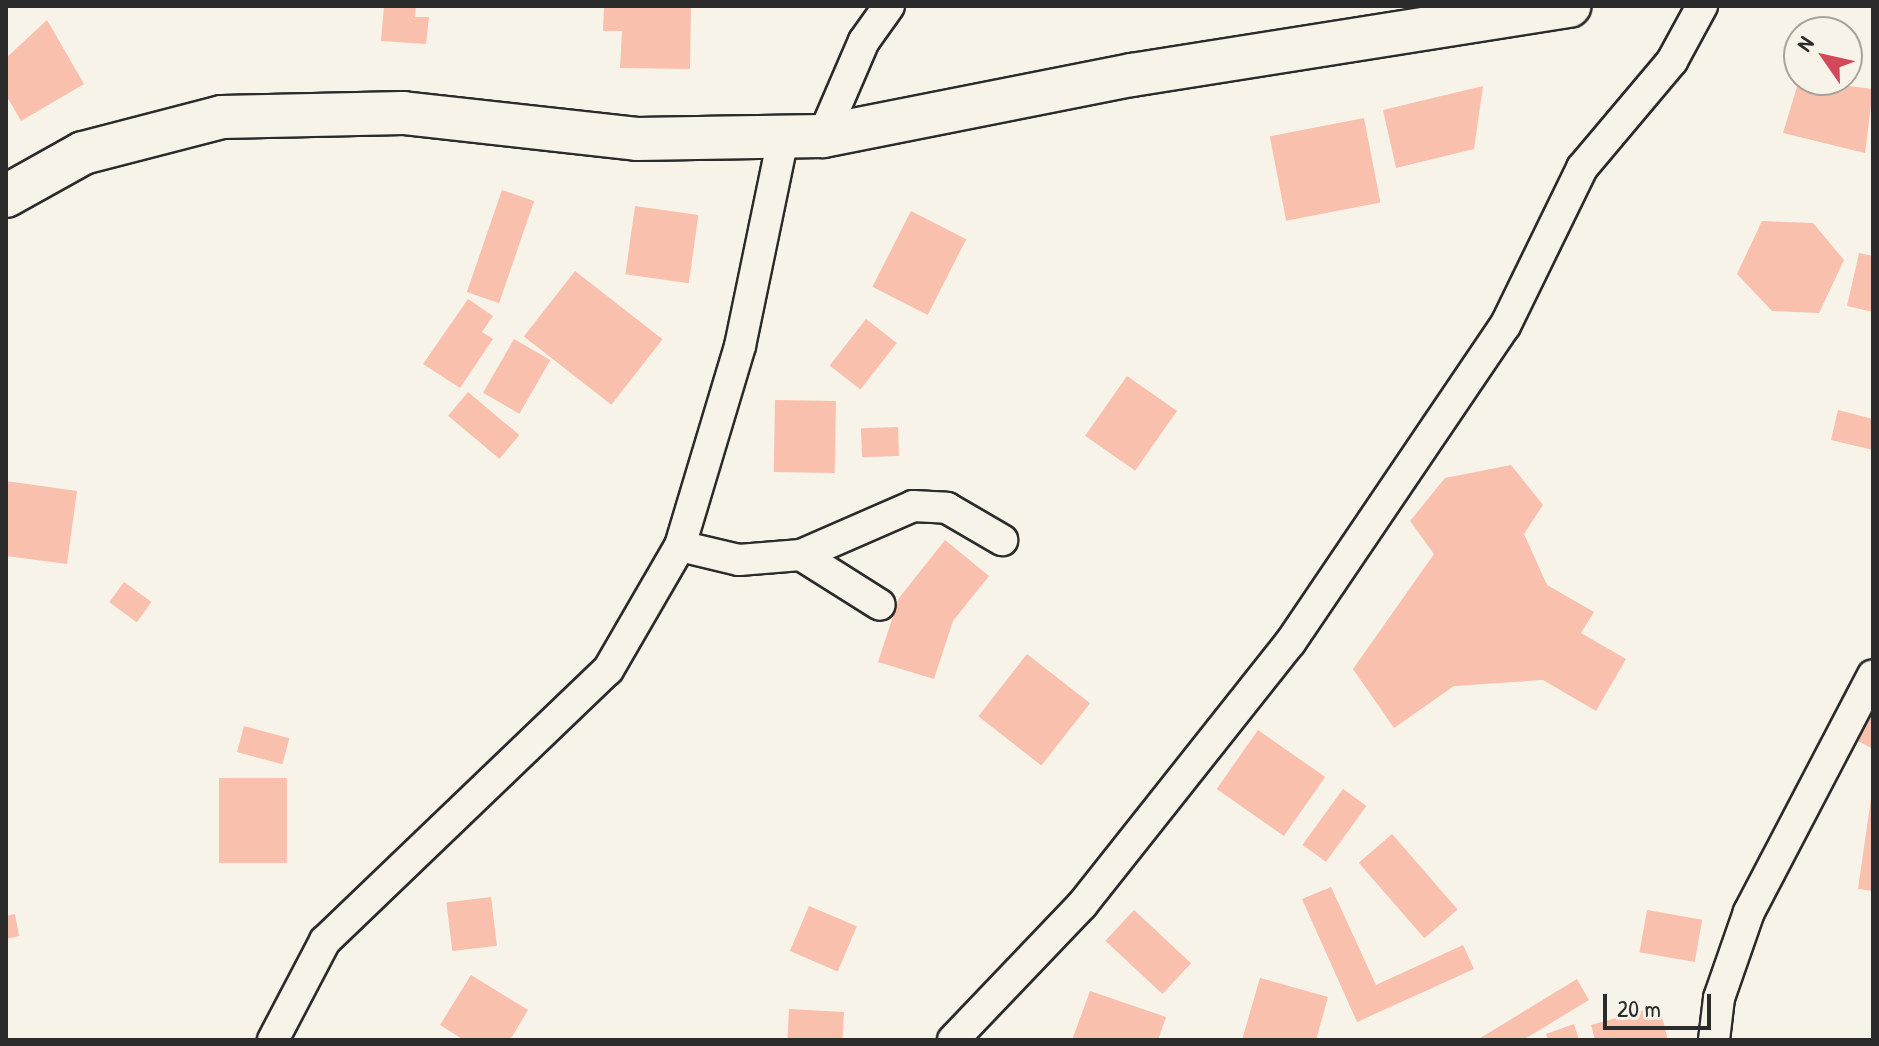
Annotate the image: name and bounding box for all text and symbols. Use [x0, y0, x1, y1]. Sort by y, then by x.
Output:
north arrow [1783, 16, 1863, 96]
text: N [1789, 30, 1820, 57]
scale bar [1607, 978, 1715, 1028]
text: 20 m [1617, 992, 1661, 1024]

